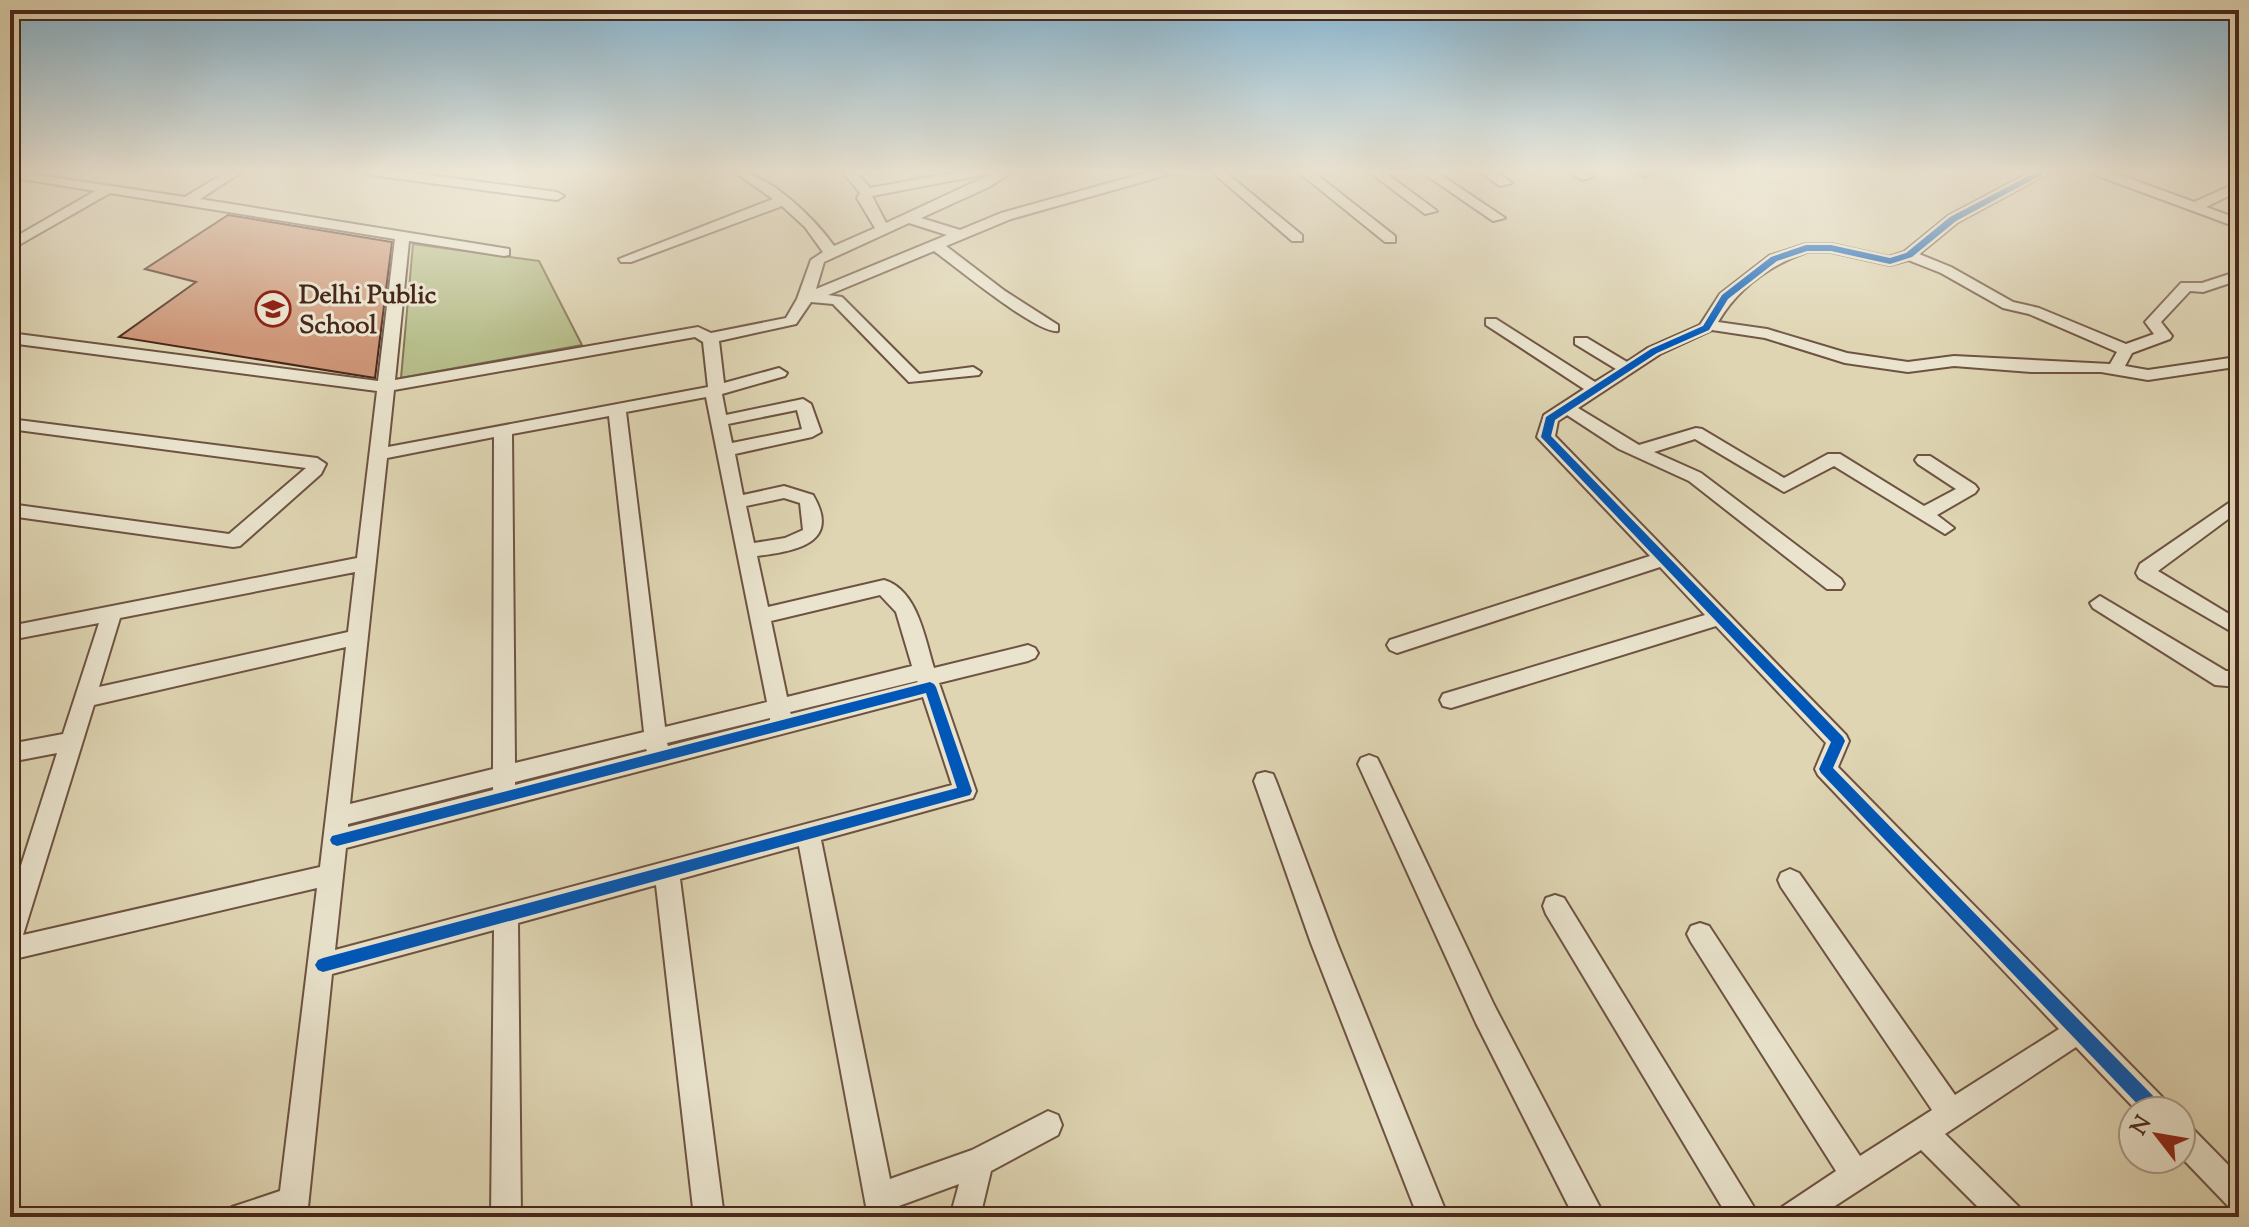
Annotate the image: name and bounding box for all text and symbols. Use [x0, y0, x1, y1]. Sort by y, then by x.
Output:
place label: Delhi Public School [299, 278, 437, 345]
school or university icon: Delhi Public School [254, 290, 292, 328]
north arrow [2117, 1095, 2197, 1175]
text: N [2124, 1110, 2161, 1142]

